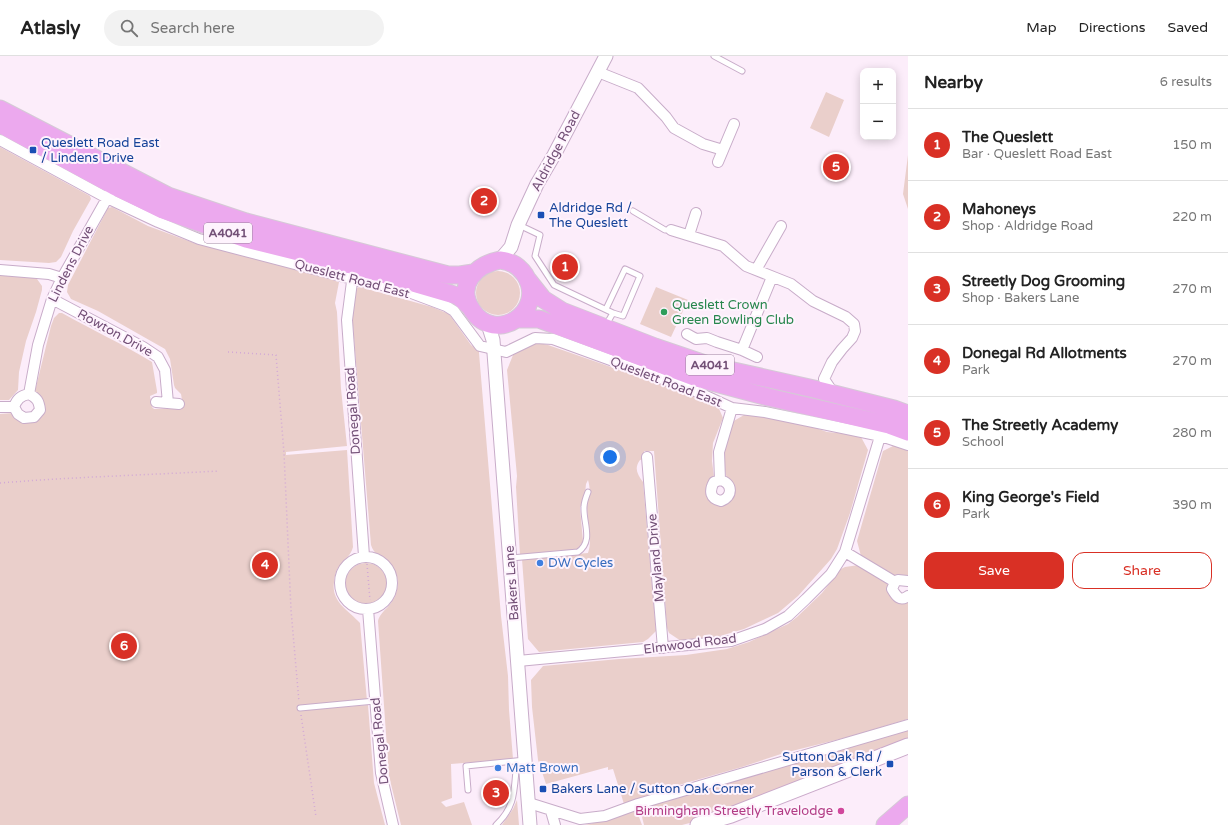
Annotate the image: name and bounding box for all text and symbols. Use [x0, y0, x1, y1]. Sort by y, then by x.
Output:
search box [104, 10, 384, 46]
text: Atlasly [20, 17, 80, 39]
icon: search [118, 17, 140, 39]
text: Search here [150, 19, 235, 37]
text: Map [1026, 19, 1057, 36]
text: Directions [1079, 19, 1146, 36]
text: Saved [1168, 19, 1208, 36]
map controls [860, 68, 896, 140]
button: + [860, 68, 896, 104]
text: Nearby [924, 72, 983, 93]
text: 6 results [1160, 74, 1212, 90]
button: − [860, 104, 896, 140]
street label: Aldridge Road [528, 108, 584, 194]
text: The Queslett [962, 128, 1053, 146]
place label: Queslett Road East / Lindens Drive [41, 135, 160, 166]
text: 1 [933, 137, 941, 153]
text: 150 m [1172, 137, 1212, 153]
marker: Queslett Road East / Lindens Drive [28, 145, 38, 155]
text: Bar · Queslett Road East [962, 146, 1112, 162]
pin: 5 [823, 152, 849, 182]
pin: 2 [471, 186, 497, 216]
place label: Aldridge Rd / The Queslett [549, 200, 632, 231]
text: Mahoneys [962, 200, 1036, 218]
text: 2 [933, 209, 941, 225]
text: 220 m [1172, 209, 1212, 225]
marker: Aldridge Rd / The Queslett [536, 210, 546, 220]
text: Shop · Aldridge Road [962, 218, 1093, 234]
street label: Lindens Drive [45, 223, 97, 305]
road number: A4041 [204, 223, 252, 243]
pin: 1 [552, 252, 578, 282]
street label: Queslett Road East [293, 256, 411, 302]
text: Streetly Dog Grooming [962, 272, 1125, 290]
text: 3 [933, 281, 941, 297]
text: 270 m [1172, 281, 1212, 297]
text: Shop · Bakers Lane [962, 290, 1079, 306]
place label: Queslett Crown Green Bowling Club [672, 297, 794, 328]
street label: Rowton Drive [75, 306, 155, 360]
marker: Queslett Crown Green Bowling Club [659, 307, 669, 317]
text: Donegal Rd Allotments [962, 344, 1127, 362]
street label: Queslett Road East [608, 353, 724, 411]
text: 4 [933, 353, 941, 369]
text: 270 m [1172, 353, 1212, 369]
road number: A4041 [686, 355, 734, 375]
text: Park [962, 362, 990, 378]
street label: Donegal Road [342, 367, 364, 455]
text: The Streetly Academy [962, 416, 1118, 434]
text: 5 [933, 425, 941, 441]
text: 280 m [1172, 425, 1212, 441]
text: School [962, 434, 1004, 450]
your location [600, 447, 620, 467]
text: King George's Field [962, 488, 1100, 506]
text: 6 [933, 497, 941, 513]
text: 390 m [1172, 497, 1212, 513]
text: Park [962, 506, 990, 522]
street label: Mayland Drive [644, 513, 668, 603]
street label: Bakers Lane [501, 545, 523, 621]
pin: 4 [252, 550, 278, 580]
button: Save [924, 552, 1064, 589]
button: Share [1072, 552, 1212, 589]
place label: DW Cycles [548, 555, 613, 571]
marker: DW Cycles [535, 558, 545, 568]
street label: Elmwood Road [643, 630, 737, 658]
pin: 6 [111, 631, 137, 661]
street label: Donegal Road [367, 697, 393, 785]
place label: Sutton Oak Rd / Parson & Clerk [782, 749, 882, 780]
marker: Sutton Oak Rd / Parson & Clerk [885, 759, 895, 769]
place label: Matt Brown [506, 760, 579, 776]
marker: Matt Brown [493, 763, 503, 773]
pin: 3 [483, 778, 509, 808]
place label: Bakers Lane / Sutton Oak Corner [551, 781, 754, 797]
marker: Bakers Lane / Sutton Oak Corner [538, 784, 548, 794]
place label: Birmingham Streetly Travelodge [635, 803, 833, 819]
marker: Birmingham Streetly Travelodge [836, 806, 846, 816]

